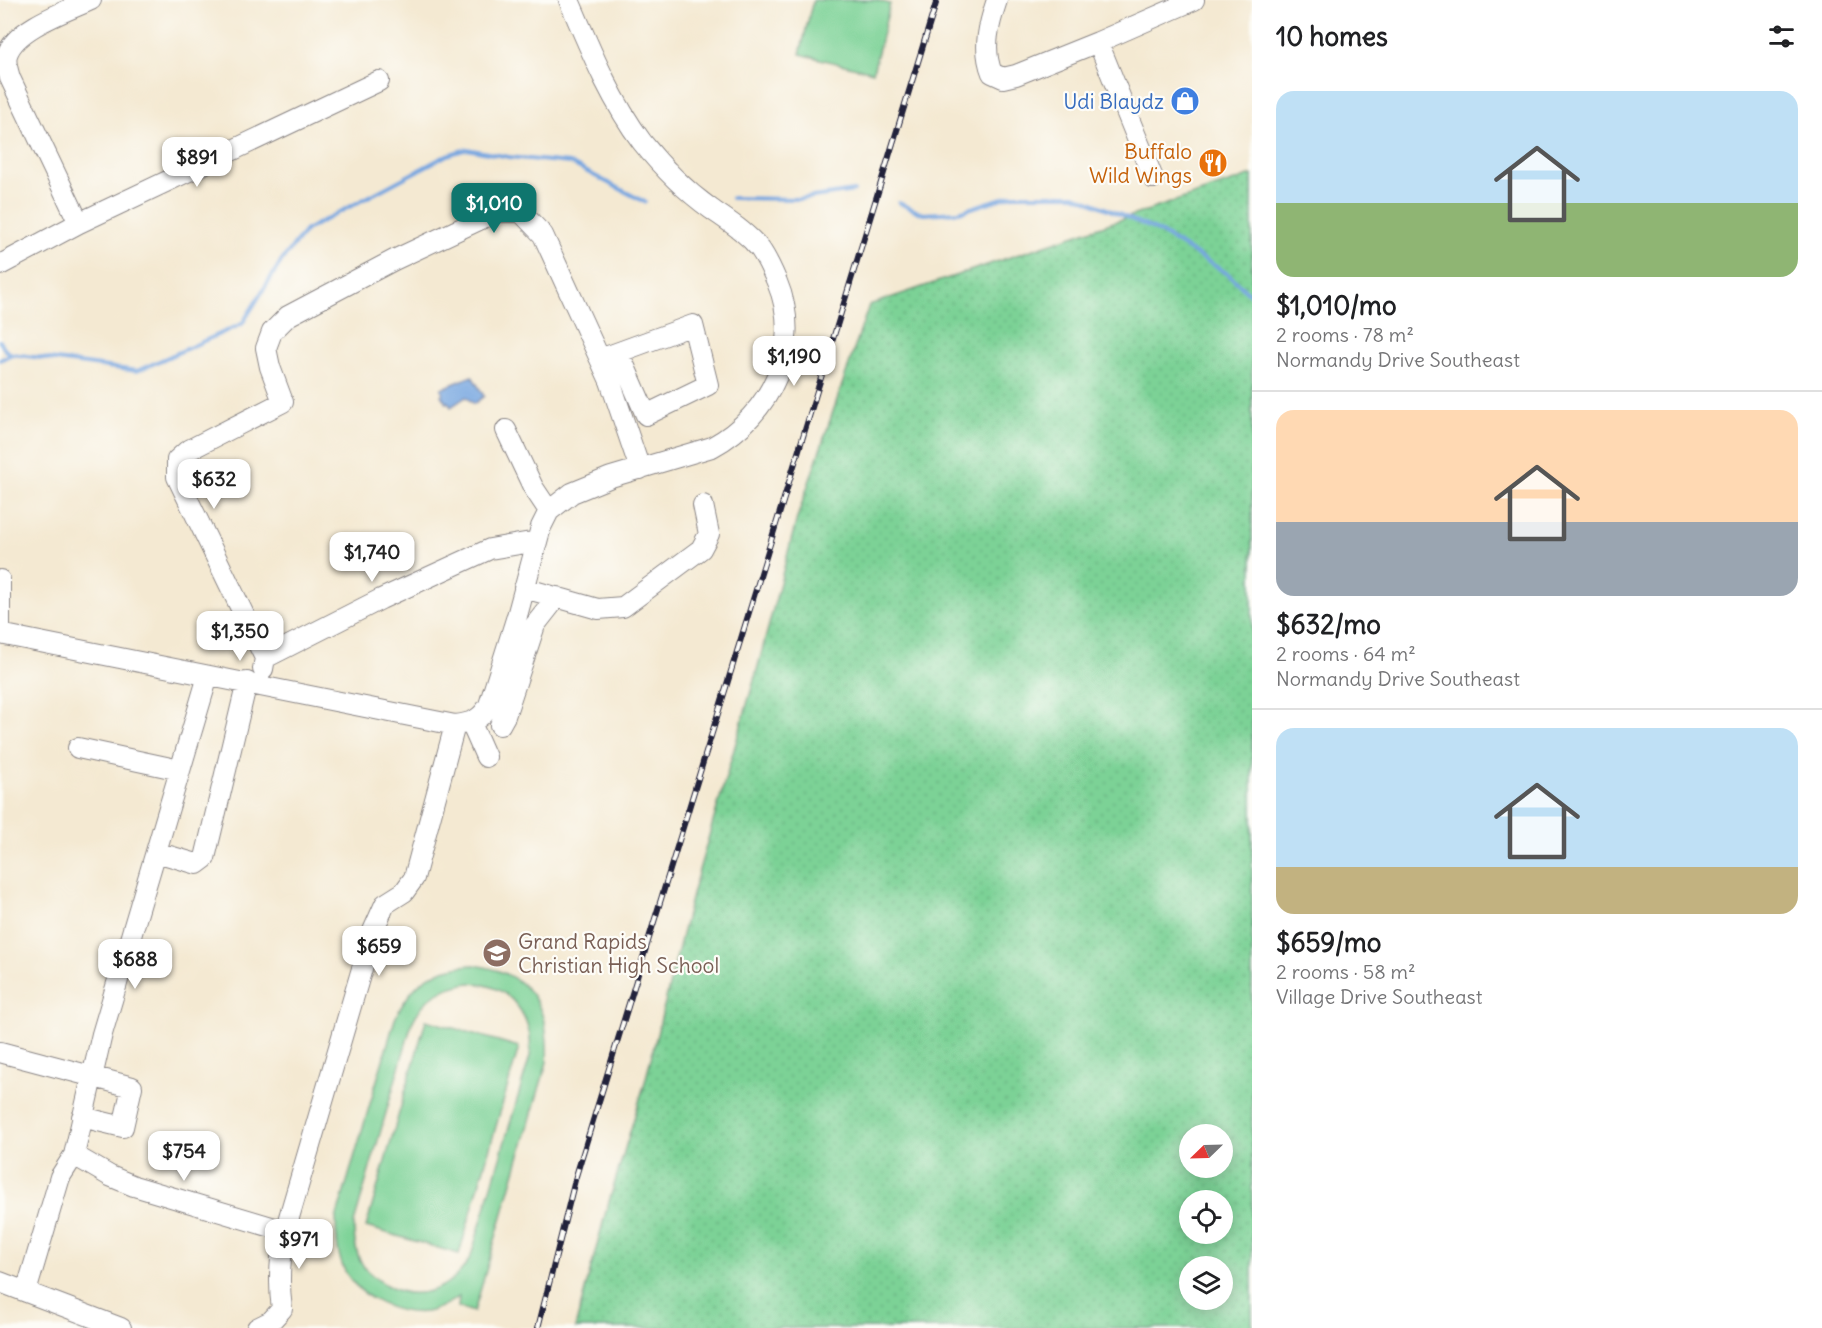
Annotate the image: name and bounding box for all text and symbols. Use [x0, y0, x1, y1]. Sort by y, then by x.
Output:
text: 10 homes [1276, 20, 1388, 53]
icon: filters [1765, 20, 1798, 53]
shop icon: Udi Blaydz [1169, 85, 1201, 117]
place label: Udi Blaydz [1063, 88, 1164, 115]
icon: home [1483, 130, 1591, 238]
pin: $891 [161, 137, 233, 188]
place label: Buffalo Wild Wings [1089, 138, 1192, 189]
text: $891 [176, 144, 218, 169]
restaurant icon: Buffalo Wild Wings [1197, 147, 1229, 179]
pin: $1,010 [445, 183, 543, 234]
text: $1,010 [465, 190, 523, 215]
text: $1,010/mo [1276, 289, 1397, 322]
text: 2 rooms · 78 m² [1276, 322, 1414, 347]
pin: $1,190 [745, 336, 843, 387]
text: $1,190 [767, 343, 821, 368]
text: Normandy Drive Southeast [1276, 347, 1520, 372]
icon: home [1483, 449, 1591, 557]
pin: $632 [178, 459, 250, 510]
text: $632 [192, 466, 236, 491]
pin: $1,740 [323, 532, 421, 583]
text: $1,740 [344, 539, 400, 564]
text: $632/mo [1276, 608, 1381, 641]
pin: $1,350 [191, 611, 289, 662]
text: $1,350 [211, 618, 269, 643]
text: 2 rooms · 64 m² [1276, 641, 1416, 666]
text: Normandy Drive Southeast [1276, 666, 1520, 691]
icon: home [1483, 767, 1591, 875]
pin: $659 [343, 926, 415, 977]
text: $659/mo [1276, 926, 1381, 959]
place label: Grand Rapids Christian High School [518, 928, 719, 979]
text: $659 [356, 933, 402, 958]
school or university icon: Grand Rapids Christian High School [481, 937, 513, 969]
pin: $688 [99, 939, 171, 990]
text: $688 [112, 946, 158, 971]
text: 2 rooms · 58 m² [1276, 959, 1416, 984]
text: Village Drive Southeast [1276, 984, 1482, 1009]
north arrow [1179, 1124, 1233, 1178]
map controls [1179, 1124, 1233, 1310]
pin: $754 [148, 1131, 220, 1182]
text: $754 [162, 1138, 206, 1163]
button: locate [1179, 1190, 1233, 1244]
pin: $971 [263, 1219, 335, 1270]
text: $971 [279, 1226, 319, 1251]
button: layers [1179, 1256, 1233, 1310]

